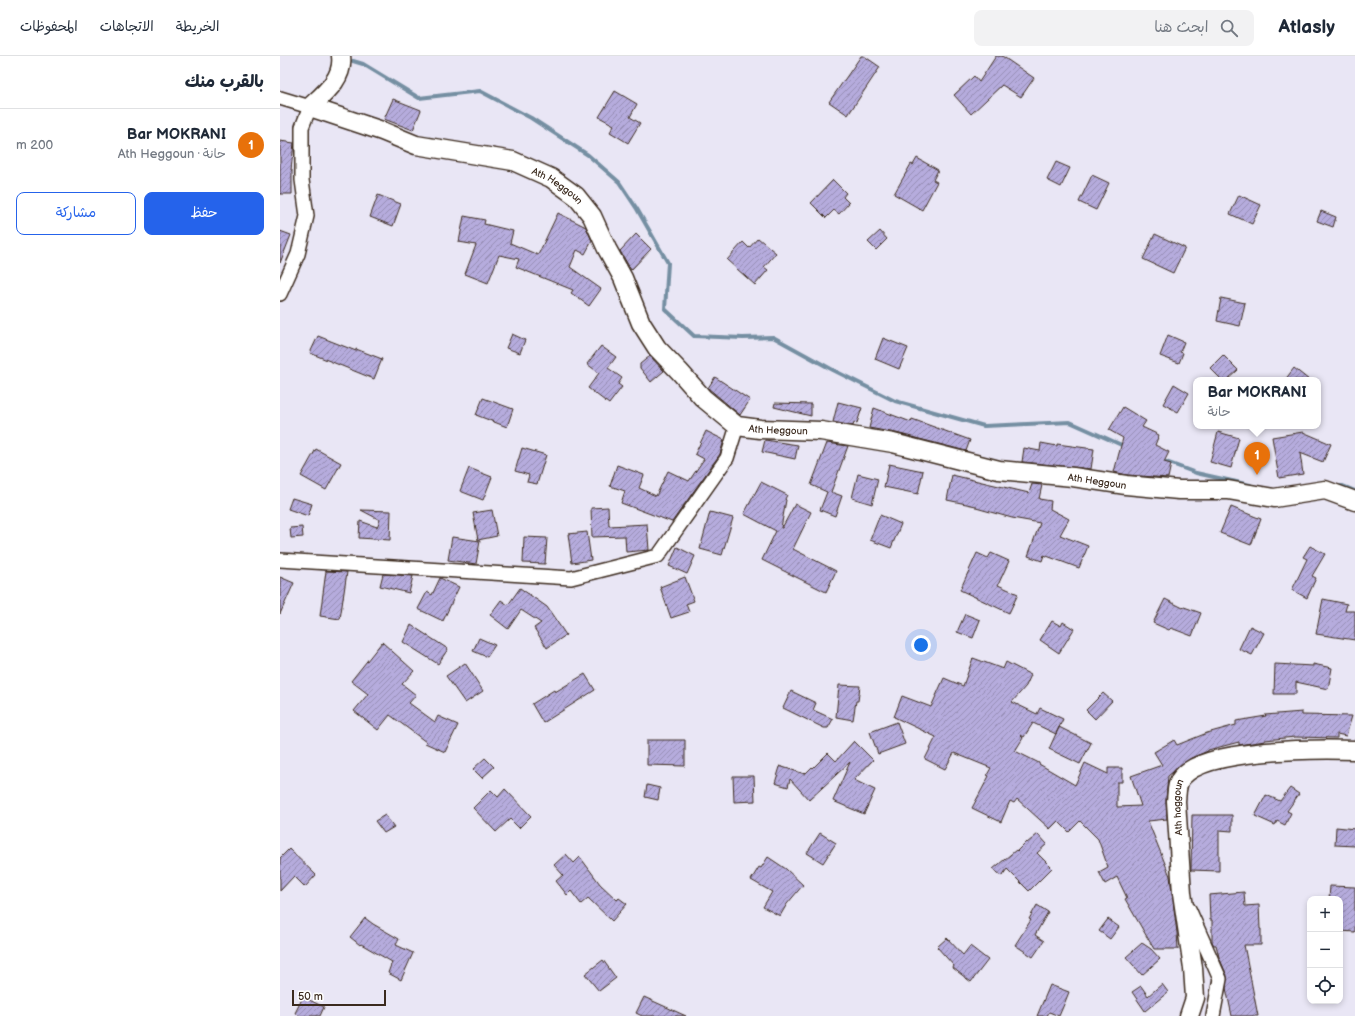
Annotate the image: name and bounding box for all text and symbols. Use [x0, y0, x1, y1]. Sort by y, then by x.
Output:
search box [974, 10, 1254, 46]
text: Atlasly [1278, 16, 1335, 39]
icon: search [1218, 17, 1240, 39]
text: المحفوظات [20, 18, 78, 35]
text: الاتجاهات [100, 18, 154, 35]
text: الخريطة [176, 18, 219, 35]
text: ابحث هنا [1154, 18, 1208, 37]
text: بالقرب منك [185, 72, 264, 92]
text: Bar MOKRANI [127, 125, 226, 144]
text: 200 m [16, 137, 53, 153]
text: 1 [248, 137, 254, 153]
text: حانة · Ath Heggoun [118, 146, 226, 162]
street label: Ath Heggoun [530, 165, 585, 207]
button: مشاركة [16, 192, 136, 235]
button: حفظ [144, 192, 264, 235]
popup [1193, 377, 1321, 429]
text: Bar MOKRANI [1207, 383, 1307, 402]
text: حانة [1207, 404, 1231, 420]
street label: Ath Heggoun [748, 423, 808, 438]
pin: 1 [1244, 442, 1270, 475]
street label: Ath Heggoun [1067, 472, 1128, 492]
your location [911, 635, 931, 655]
street label: Ath haggoun [1171, 777, 1187, 836]
map controls [1307, 896, 1343, 1004]
button: + [1307, 896, 1343, 932]
button: − [1307, 932, 1343, 968]
button: locate [1307, 968, 1343, 1004]
scale bar [292, 988, 386, 1007]
text: 50 m [298, 990, 323, 1003]

